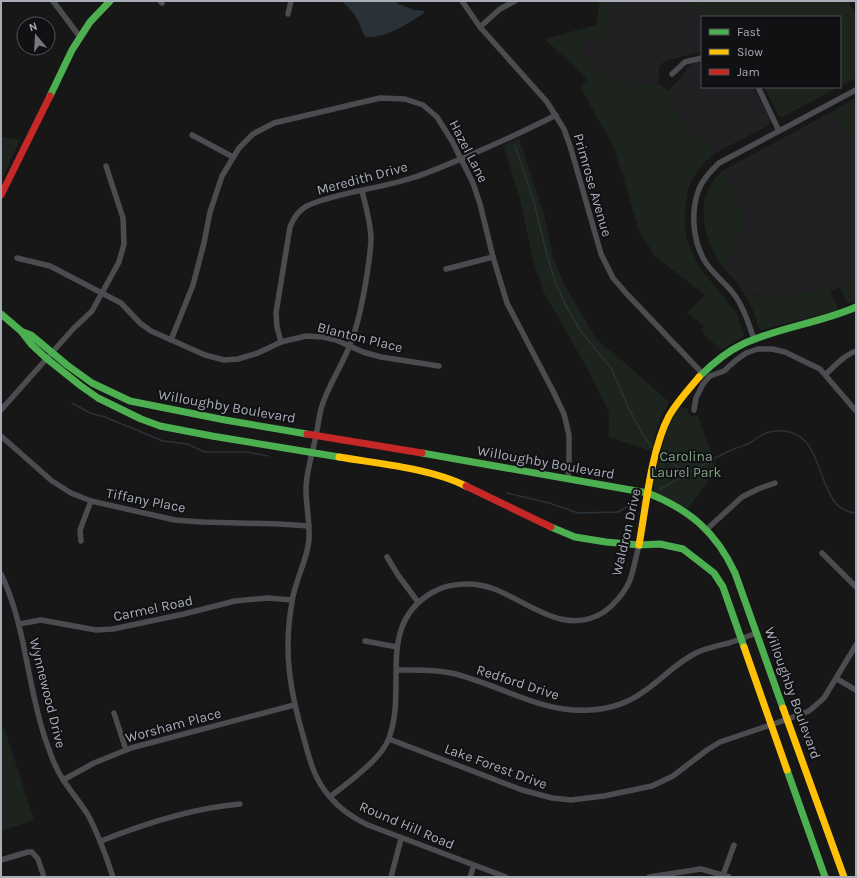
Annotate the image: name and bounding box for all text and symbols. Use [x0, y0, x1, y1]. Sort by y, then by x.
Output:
north arrow [16, 16, 56, 56]
legend [701, 16, 841, 88]
text: N [27, 20, 39, 34]
text: Fast [737, 25, 761, 39]
text: Slow [737, 45, 763, 59]
text: Jam [737, 65, 760, 79]
street label: Hazel Lane [446, 117, 492, 185]
street label: Primrose Avenue [570, 131, 615, 239]
street label: Meredith Drive [315, 158, 409, 199]
street label: Blanton Place [315, 319, 404, 356]
street label: Willoughby Boulevard [157, 386, 297, 427]
street label: Willoughby Boulevard [476, 442, 616, 483]
park label: Carolina Laurel Park [651, 448, 721, 481]
street label: Tiffany Place [105, 484, 187, 517]
street label: Waldron Drive [608, 487, 645, 577]
street label: Carmel Road [112, 592, 195, 625]
street label: Willoughby Boulevard [761, 625, 824, 761]
street label: Wynnewood Drive [26, 636, 69, 750]
street label: Redford Drive [474, 661, 561, 704]
street label: Worsham Place [123, 705, 223, 746]
street label: Lake Forest Drive [442, 740, 550, 793]
street label: Round Hill Road [357, 798, 457, 853]

